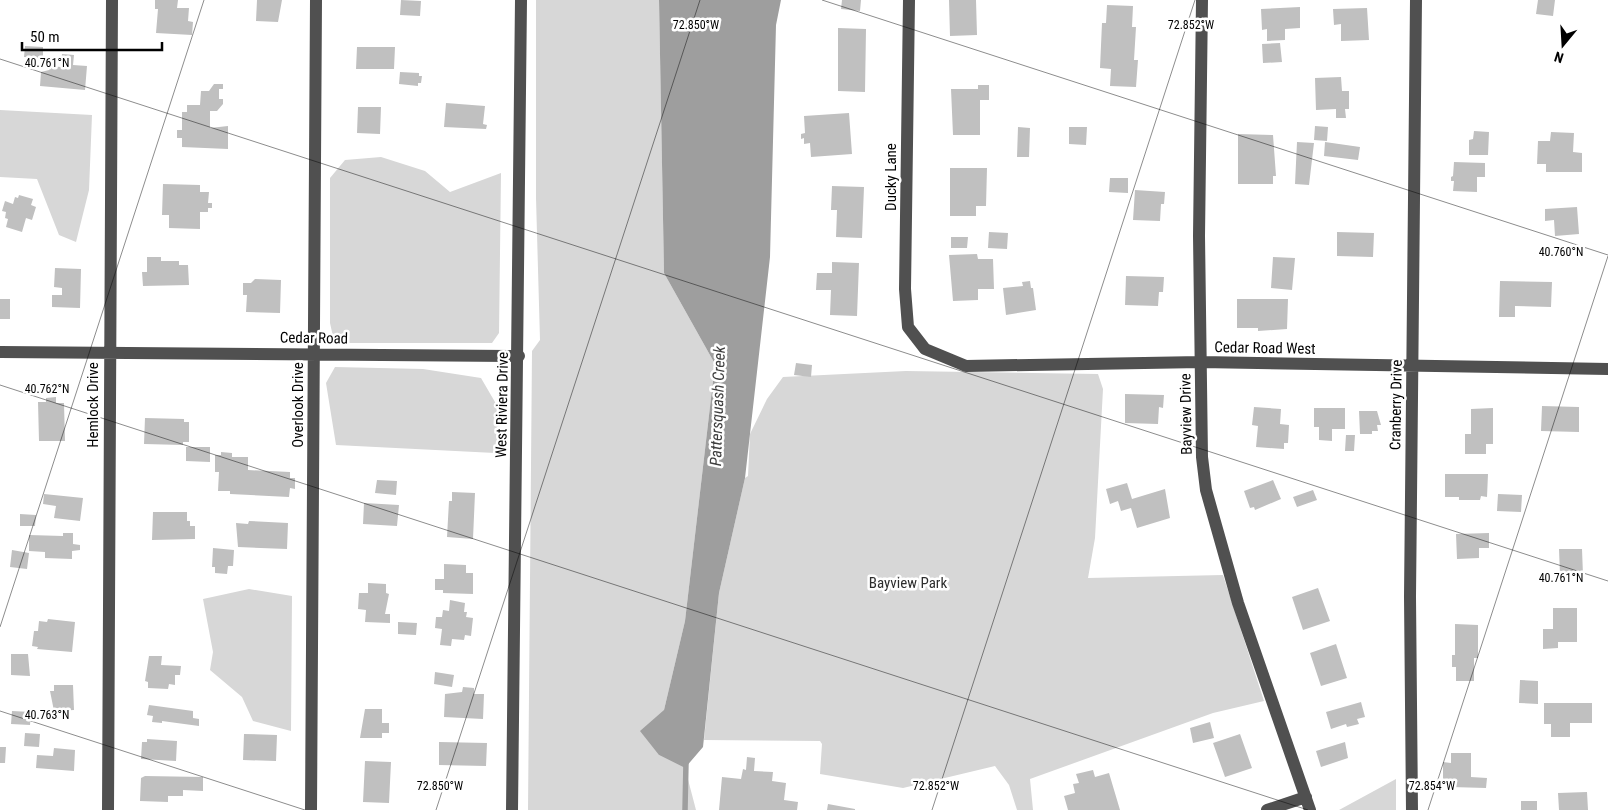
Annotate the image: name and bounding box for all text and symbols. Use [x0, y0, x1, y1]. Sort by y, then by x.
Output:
text: 72.850°W [673, 18, 719, 32]
text: 72.852°W [1168, 18, 1214, 32]
scale bar [22, 20, 162, 52]
north arrow [1538, 20, 1588, 70]
text: 50 m [30, 28, 60, 46]
text: N [1552, 48, 1566, 66]
text: 40.761°N [25, 56, 69, 70]
street label: Ducky Lane [882, 143, 900, 211]
text: 40.760°N [1539, 245, 1583, 259]
street label: Cedar Road [280, 328, 348, 348]
street label: Cedar Road West [1214, 338, 1316, 358]
water label: Pattersquash Creek [706, 345, 729, 466]
street label: West Riviera Drive [492, 352, 512, 458]
street label: Cranberry Drive [1386, 360, 1406, 450]
street label: Hemlock Drive [84, 362, 102, 448]
street label: Overlook Drive [289, 362, 307, 448]
street label: Bayview Drive [1176, 373, 1196, 455]
text: 40.762°N [25, 382, 69, 396]
text: 40.761°N [1539, 571, 1583, 585]
park label: Bayview Park [869, 574, 947, 592]
text: 40.763°N [25, 708, 69, 722]
text: 72.850°W [417, 779, 463, 793]
text: 72.852°W [913, 779, 959, 793]
text: 72.854°W [1409, 779, 1455, 793]

